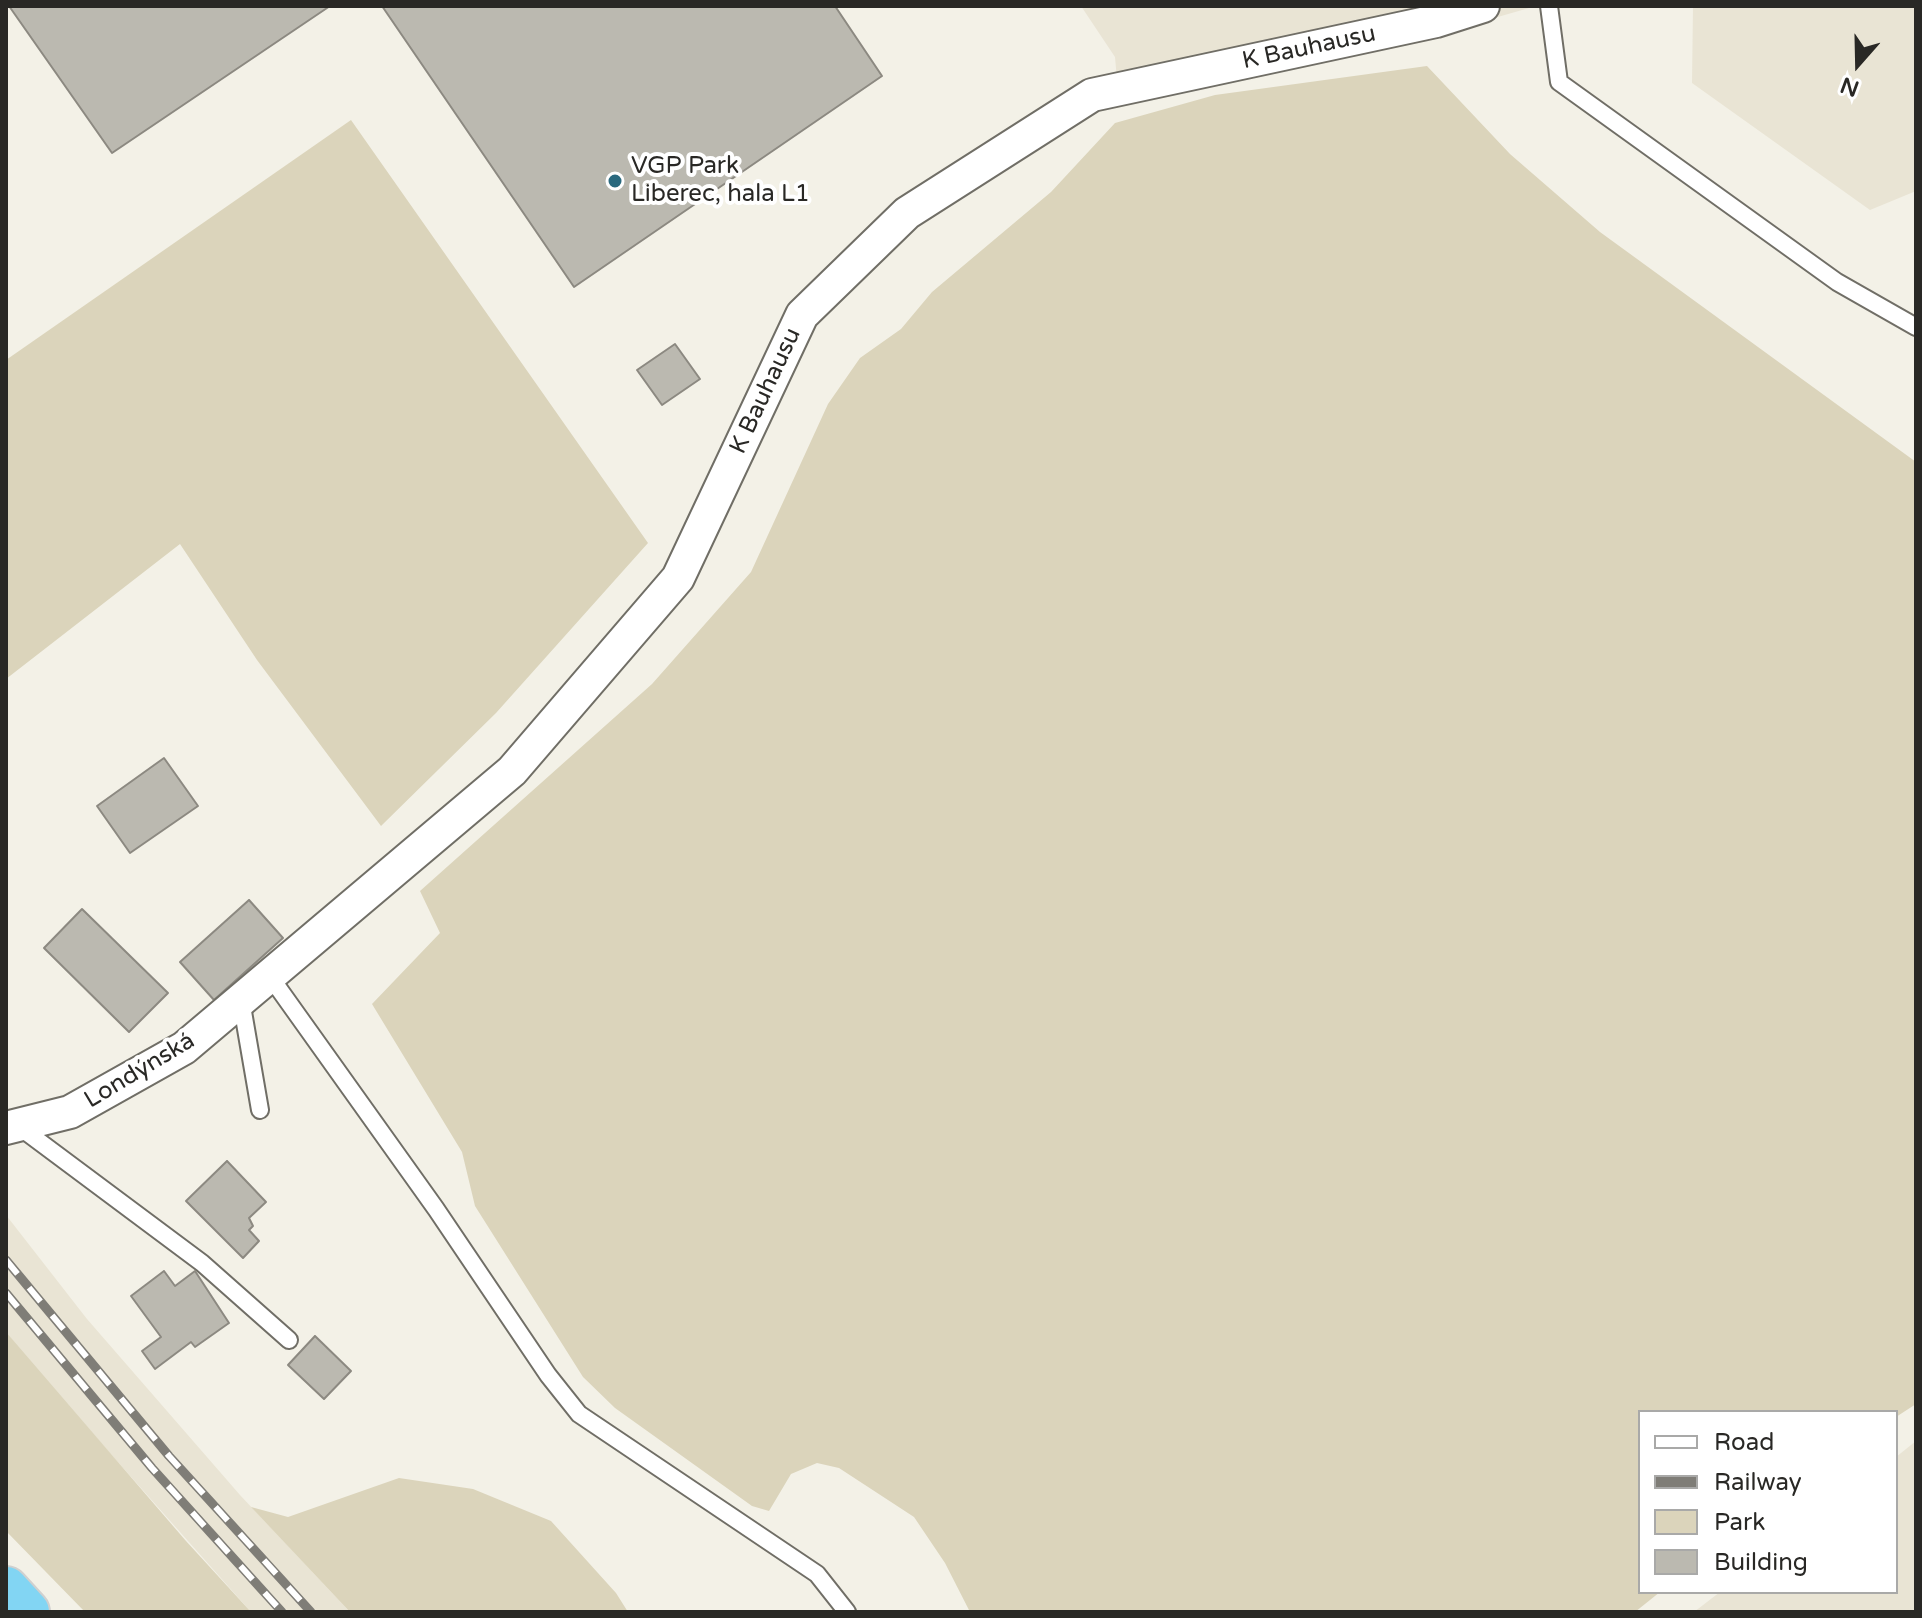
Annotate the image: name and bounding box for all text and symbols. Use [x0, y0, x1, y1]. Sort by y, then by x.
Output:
street label: K Bauhausu [1240, 20, 1378, 76]
north arrow [1818, 24, 1898, 104]
text: N [1837, 71, 1863, 102]
place label: VGP Park Liberec, hala L1 [631, 153, 810, 209]
marker: VGP Park Liberec, hala L1 [606, 172, 624, 190]
street label: K Bauhausu [724, 323, 808, 459]
street label: Londýnská [80, 1027, 200, 1115]
legend [1638, 1410, 1898, 1594]
text: Road [1714, 1428, 1774, 1457]
text: Railway [1714, 1468, 1802, 1497]
text: Park [1714, 1508, 1765, 1537]
text: Building [1714, 1548, 1808, 1577]

